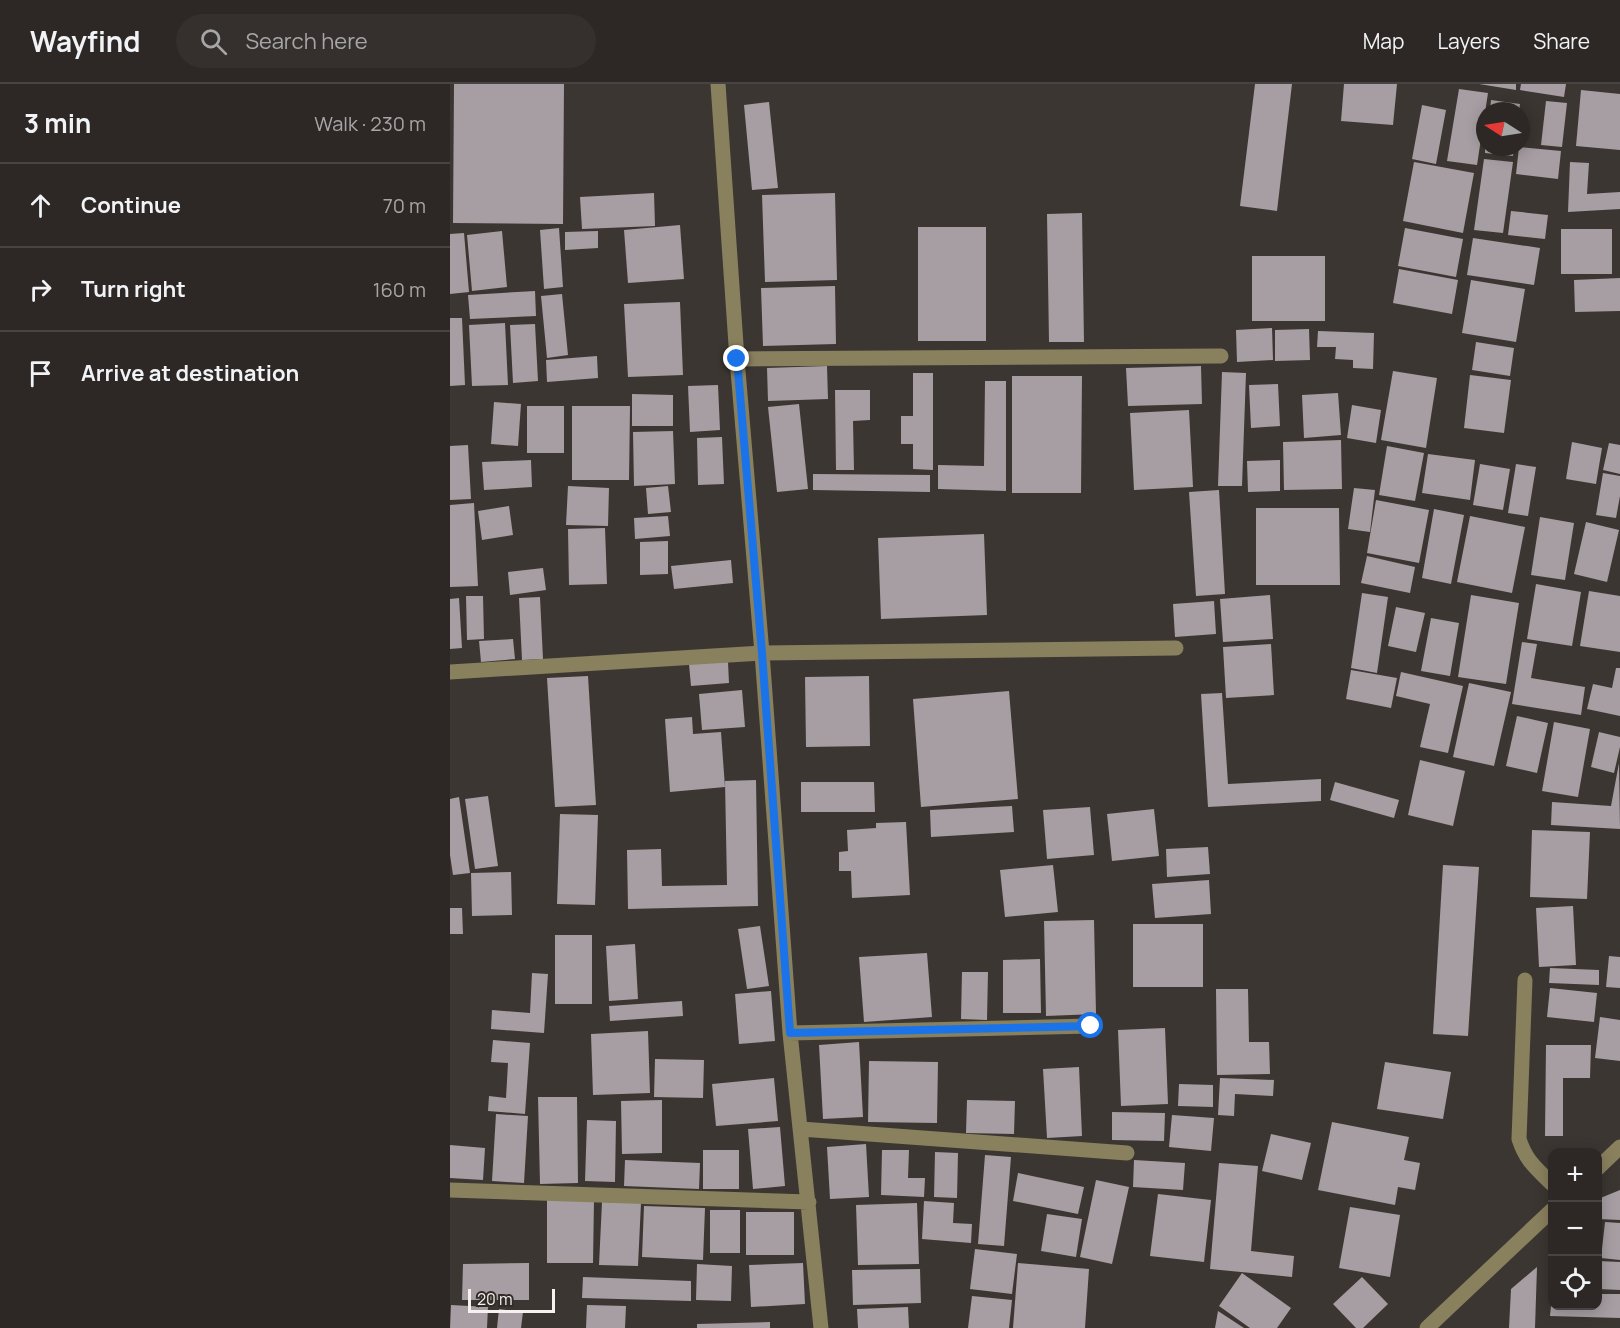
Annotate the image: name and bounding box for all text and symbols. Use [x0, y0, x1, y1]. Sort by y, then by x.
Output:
search box [176, 14, 596, 68]
text: Wayfind [30, 22, 140, 60]
icon: search [197, 25, 230, 58]
text: Search here [245, 26, 368, 56]
text: Map [1363, 27, 1404, 55]
text: Layers [1437, 27, 1500, 55]
text: Share [1533, 27, 1590, 55]
north arrow [1476, 102, 1530, 156]
text: 3 min [24, 105, 91, 141]
text: Walk · 230 m [314, 110, 426, 137]
icon: ahead [24, 189, 57, 222]
text: Continue [81, 190, 181, 220]
text: 70 m [383, 192, 426, 219]
icon: right [24, 273, 57, 306]
text: Turn right [81, 274, 186, 304]
text: 160 m [373, 276, 426, 303]
route end [723, 345, 749, 371]
icon: arrive [24, 357, 57, 390]
text: Arrive at destination [81, 358, 299, 388]
route start [1077, 1012, 1103, 1038]
map controls [1548, 1148, 1602, 1310]
button: + [1548, 1148, 1602, 1202]
button: − [1548, 1202, 1602, 1256]
button: locate [1548, 1256, 1602, 1310]
scale bar [468, 1286, 555, 1314]
text: 20 m [477, 1288, 513, 1310]

